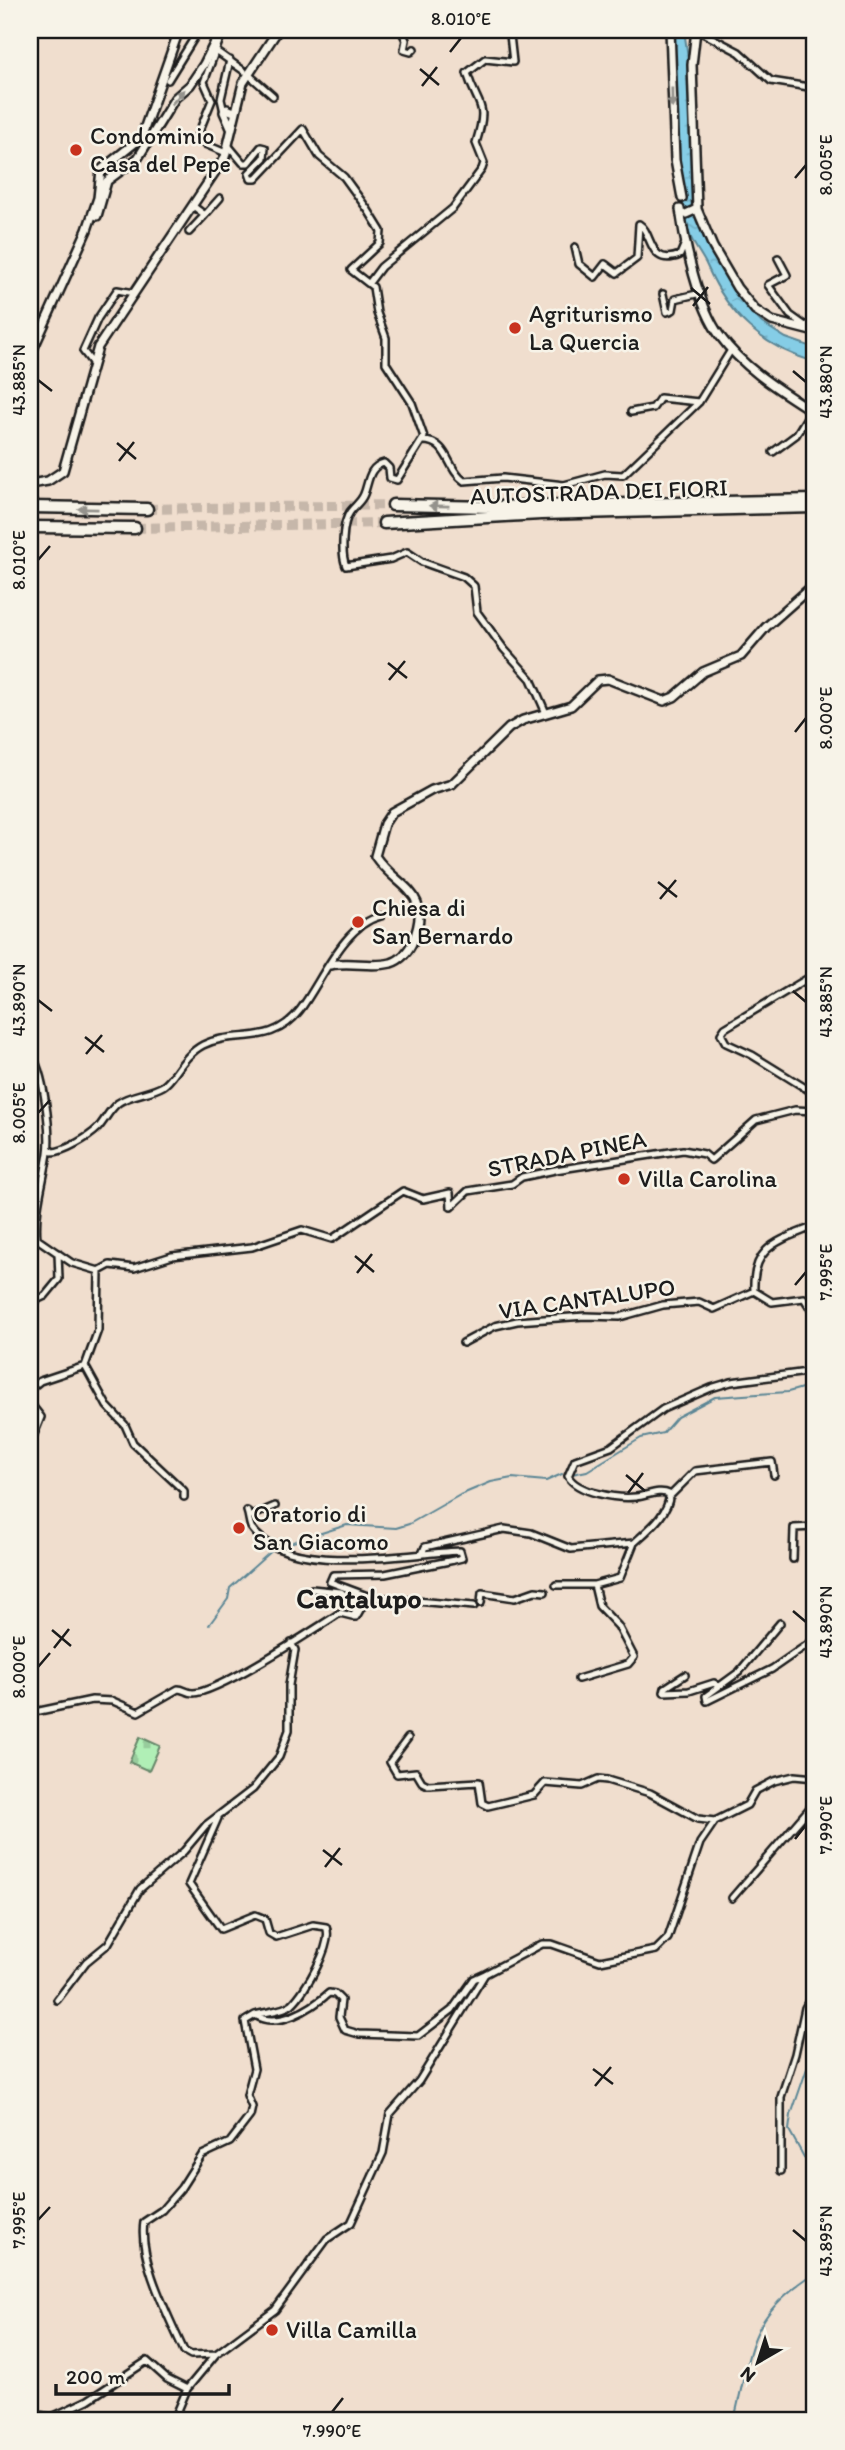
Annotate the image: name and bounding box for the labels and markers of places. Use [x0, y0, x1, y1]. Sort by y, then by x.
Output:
place label: Condominio Casa del Pepe [90, 121, 231, 178]
marker: Condominio Casa del Pepe [68, 142, 84, 158]
place label: Agriturismo La Quercia [529, 299, 653, 356]
marker: Agriturismo La Quercia [507, 320, 523, 336]
place label: Chiesa di San Bernardo [372, 893, 513, 950]
marker: Chiesa di San Bernardo [350, 914, 366, 930]
place label: Villa Carolina [638, 1164, 778, 1193]
marker: Villa Carolina [616, 1171, 632, 1187]
place label: Oratorio di San Giacomo [253, 1499, 389, 1556]
marker: Oratorio di San Giacomo [231, 1520, 247, 1536]
place label: Villa Camilla [286, 2315, 417, 2344]
marker: Villa Camilla [264, 2322, 280, 2338]

